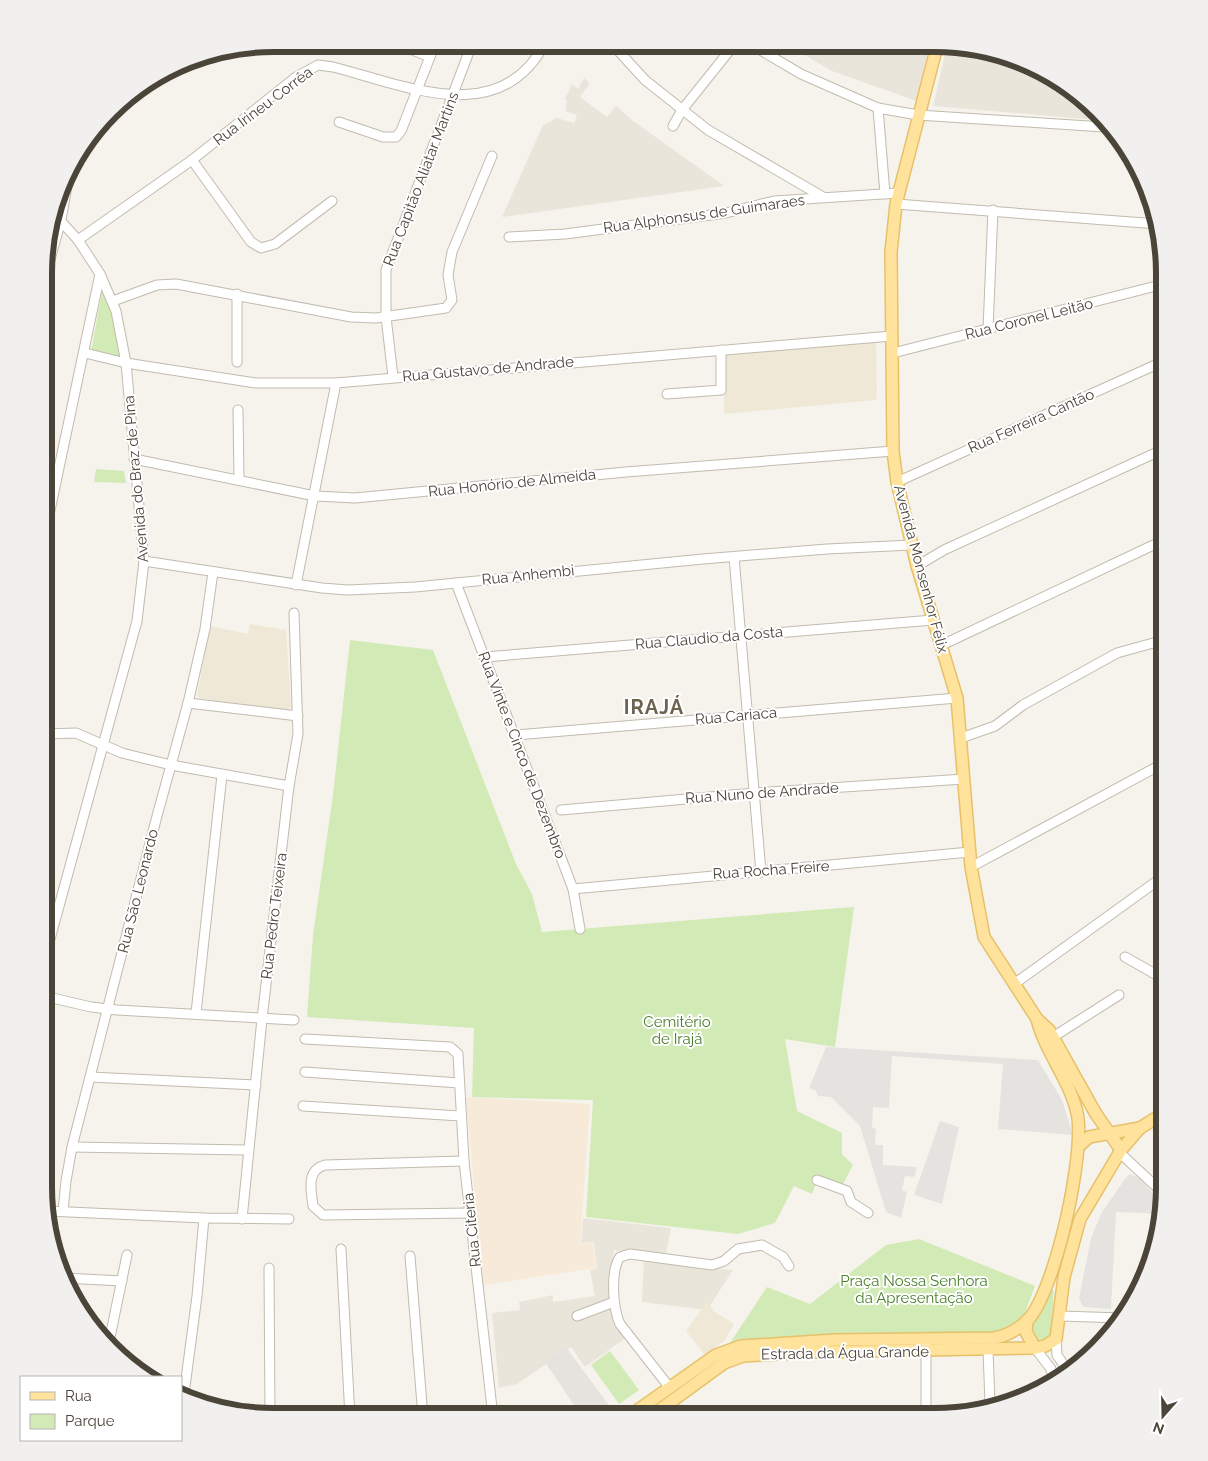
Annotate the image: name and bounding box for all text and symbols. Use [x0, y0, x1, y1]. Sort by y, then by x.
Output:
street label: Rua Irineu Corrêa [210, 63, 316, 149]
street label: Rua Capitão Aliatar Martins [379, 89, 463, 269]
street label: Rua Alphonsus de Guimaraes [602, 191, 806, 237]
street label: Rua Coronel Leitão [963, 294, 1095, 344]
street label: Rua Gustavo de Andrade [401, 353, 575, 385]
street label: Rua Ferreira Cantão [965, 385, 1097, 457]
street label: Avenida do Braz de Pina [120, 395, 152, 563]
street label: Rua Honório de Almeida [427, 465, 597, 501]
street label: Avenida Monsenhor Félix [890, 483, 952, 656]
street label: Rua Anhembi [481, 561, 575, 589]
street label: Rua Claudio da Costa [634, 623, 784, 653]
street label: Rua Vinte e Cinco de Dezembro [474, 649, 570, 861]
district label: IRAJÁ [624, 695, 684, 719]
street label: Rua Cariaca [694, 703, 778, 729]
street label: Rua Nuno de Andrade [685, 779, 840, 807]
street label: Rua São Leonardo [114, 827, 162, 955]
street label: Rua Pedro Teixeira [257, 852, 291, 980]
street label: Rua Rocha Freire [712, 857, 830, 883]
park label: Cemitério de Irajá [643, 1013, 711, 1048]
street label: Rua Citeria [459, 1192, 485, 1268]
park label: Praça Nossa Senhora da Apresentação [840, 1272, 988, 1307]
street label: Estrada da Água Grande [761, 1343, 929, 1363]
legend [20, 1376, 182, 1441]
text: Rua [65, 1387, 92, 1405]
north arrow [1138, 1391, 1188, 1441]
text: Parque [65, 1412, 115, 1430]
text: N [1151, 1419, 1166, 1438]

